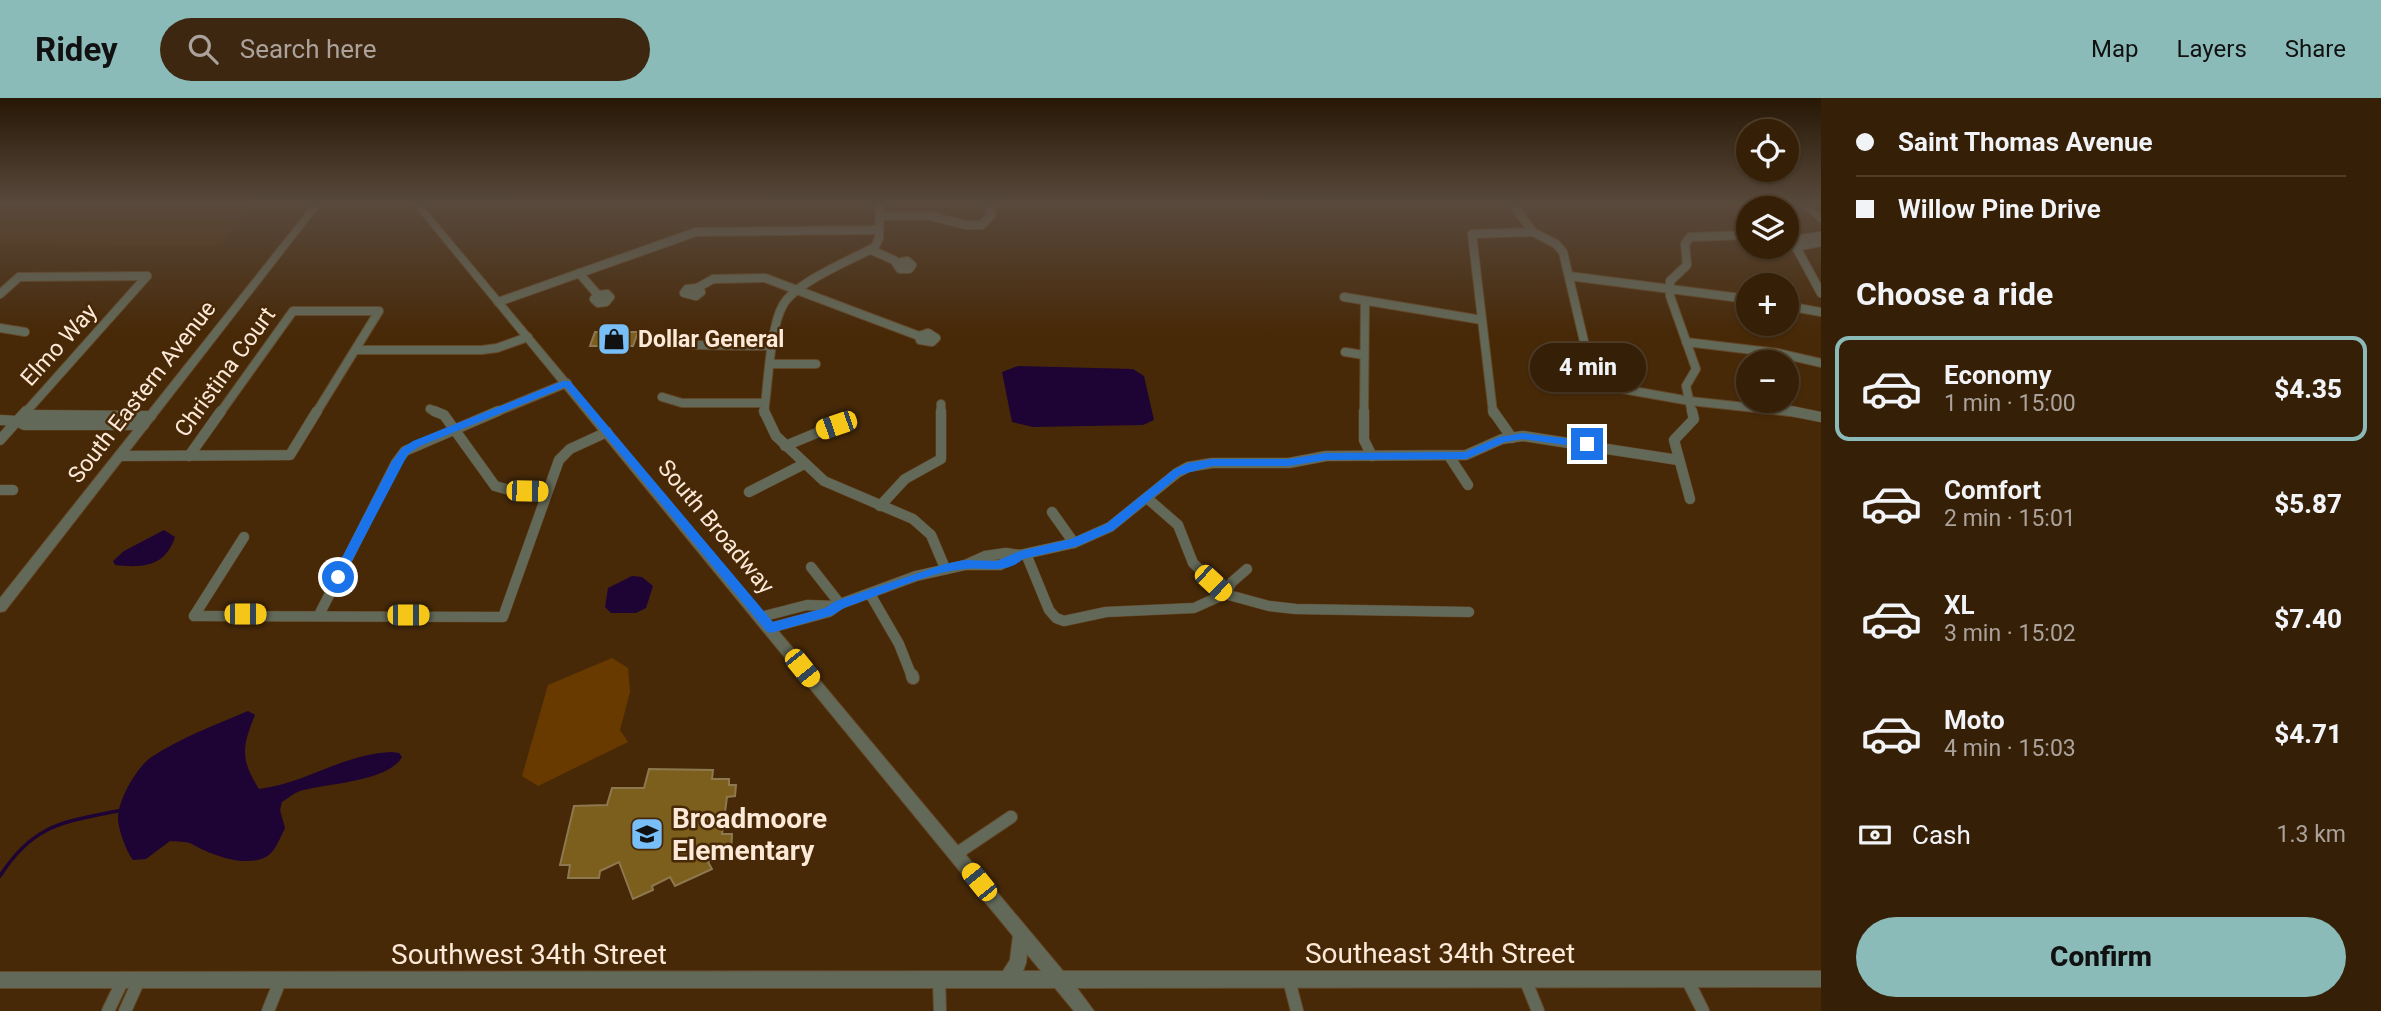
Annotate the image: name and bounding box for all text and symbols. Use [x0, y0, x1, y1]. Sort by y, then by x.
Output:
search box [160, 18, 650, 81]
text: Ridey [35, 30, 118, 69]
icon: search [184, 30, 222, 68]
text: Search here [240, 34, 376, 64]
text: Map [2091, 35, 2139, 63]
text: Layers [2177, 35, 2247, 63]
text: Share [2285, 35, 2346, 63]
map controls [1736, 119, 1799, 413]
button: locate [1736, 119, 1799, 182]
text: Saint Thomas Avenue [1898, 127, 2153, 157]
text: Willow Pine Drive [1898, 194, 2101, 224]
button: layers [1736, 196, 1799, 259]
button: + [1736, 273, 1799, 336]
text: Choose a ride [1856, 275, 2053, 313]
street label: South Eastern Avenue [62, 295, 222, 489]
street label: Elmo Way [15, 298, 103, 392]
street label: Christina Court [169, 302, 281, 442]
shop icon: Dollar General [595, 320, 633, 358]
place label: Dollar General [638, 326, 784, 353]
callout: 4 min [1529, 342, 1645, 392]
button: − [1736, 350, 1799, 413]
text: 4 min [1559, 354, 1617, 381]
icon: car [1860, 357, 1923, 420]
text: Economy [1944, 360, 2051, 390]
text: $4.35 [2274, 374, 2342, 404]
text: 1 min · 15:00 [1944, 390, 2076, 417]
car [813, 408, 860, 442]
route end [1571, 428, 1603, 460]
street label: South Broadway [652, 455, 780, 599]
icon: car [1860, 472, 1923, 535]
text: Comfort [1944, 475, 2041, 505]
car [506, 480, 549, 502]
text: $5.87 [2274, 489, 2342, 519]
text: 2 min · 15:01 [1944, 505, 2076, 532]
route start [322, 561, 354, 593]
car [1191, 561, 1236, 605]
icon: car [1860, 587, 1923, 650]
text: XL [1944, 590, 1975, 620]
car [225, 604, 267, 625]
text: $7.40 [2274, 604, 2342, 634]
car [388, 605, 430, 626]
text: 3 min · 15:02 [1944, 620, 2076, 647]
car [781, 645, 824, 691]
icon: car [1860, 702, 1923, 765]
text: Moto [1944, 705, 2005, 735]
text: $4.71 [2274, 719, 2342, 749]
text: 4 min · 15:03 [1944, 735, 2076, 762]
place label: Broadmoore Elementary [672, 802, 827, 867]
school or university icon: Broadmoore Elementary [628, 815, 666, 853]
icon: cash [1856, 816, 1894, 854]
text: Cash [1912, 820, 1971, 850]
text: 1.3 km [2277, 821, 2346, 848]
car [958, 859, 1001, 905]
button: Confirm [1856, 917, 2346, 997]
street label: Southeast 34th Street [1305, 937, 1575, 970]
street label: Southwest 34th Street [391, 938, 667, 971]

